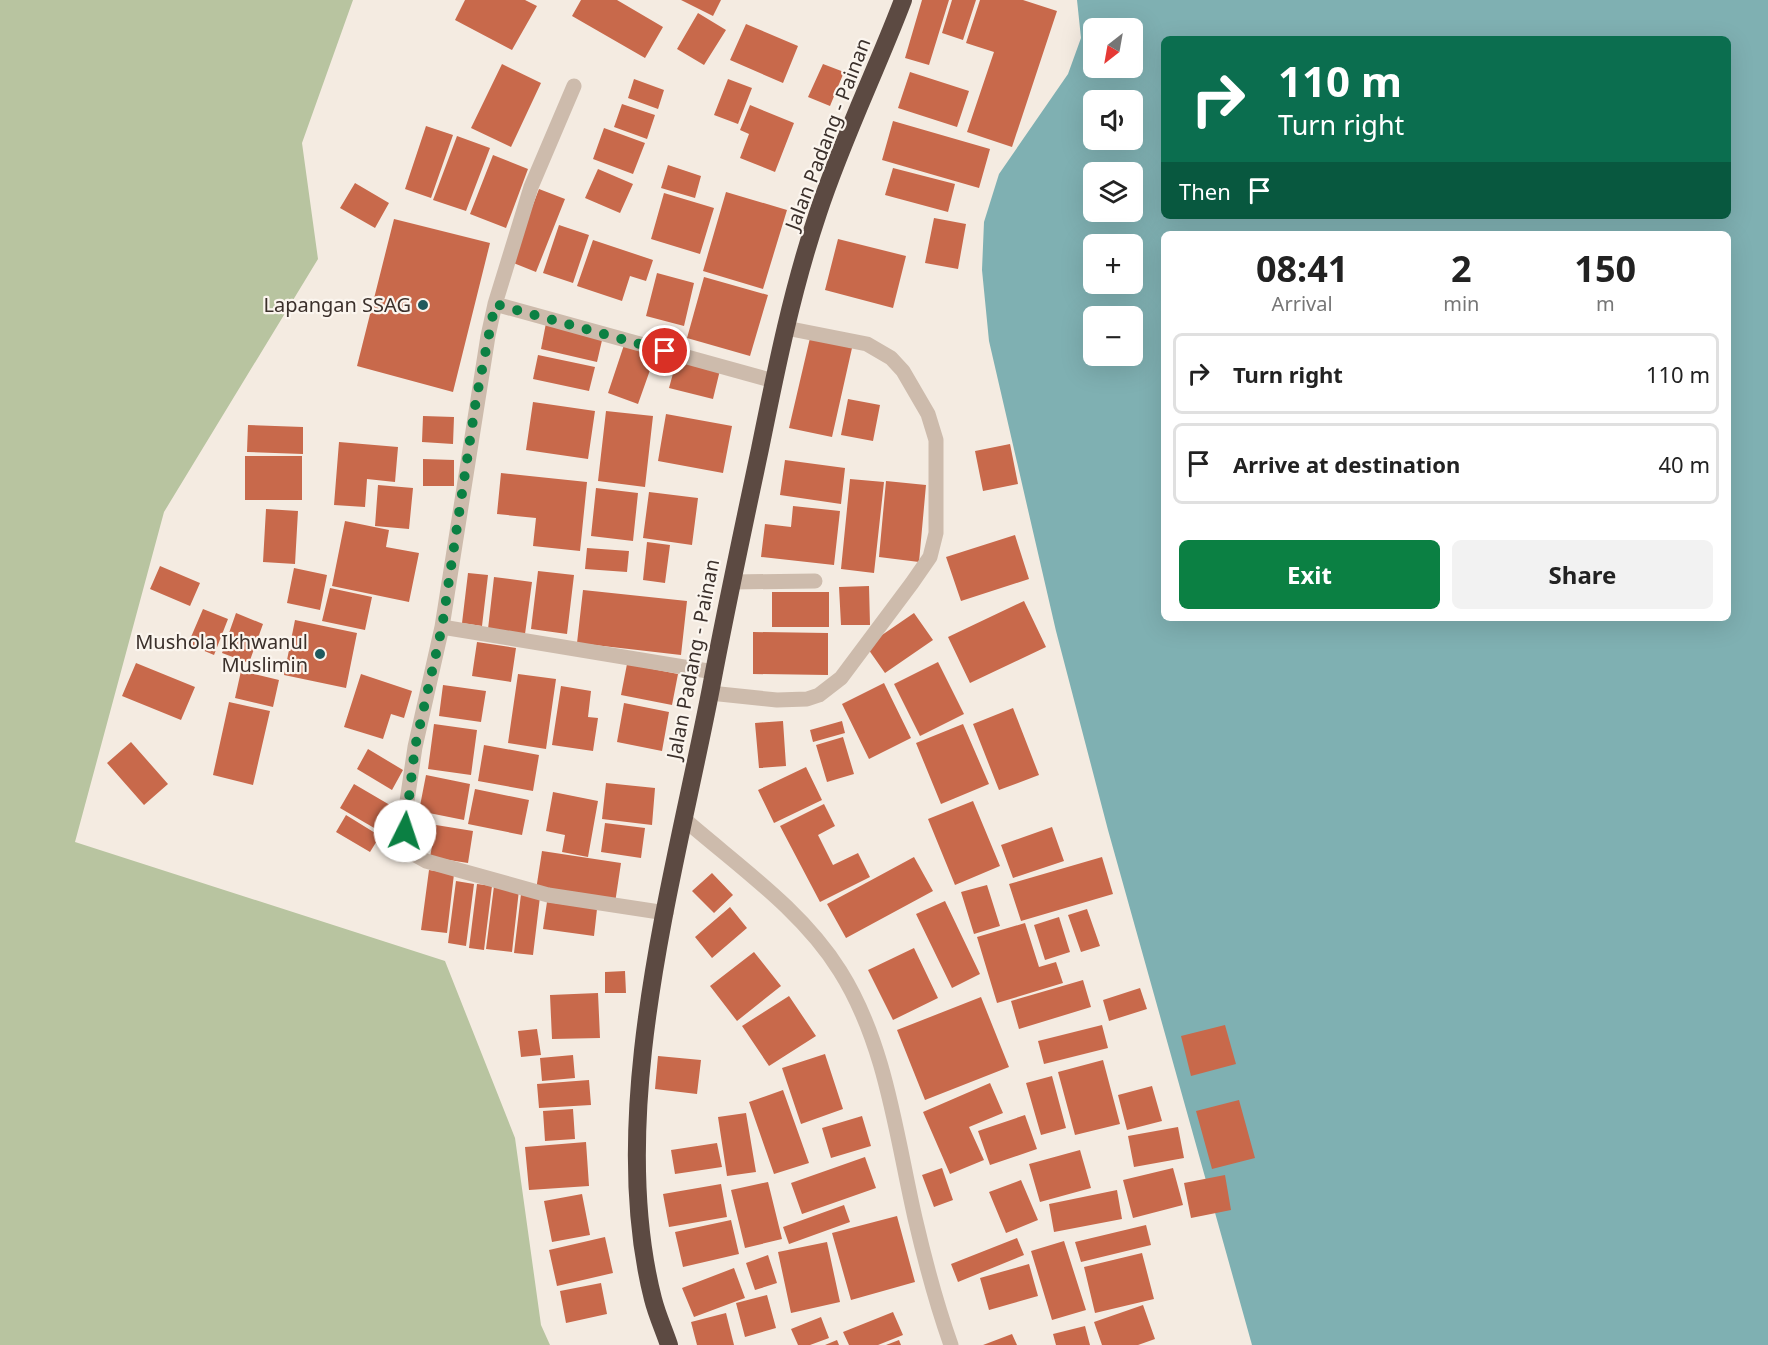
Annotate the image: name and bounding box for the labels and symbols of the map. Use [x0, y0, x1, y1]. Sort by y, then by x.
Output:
north arrow [1083, 18, 1143, 78]
street label: Jalan Padang - Painan [778, 34, 877, 235]
place label: Lapangan SSAG [263, 291, 411, 318]
marker: Lapangan SSAG [416, 298, 430, 312]
pin [639, 325, 690, 376]
street label: Jalan Padang - Painan [659, 557, 725, 763]
place label: Mushola Ikhwanul Muslimin [135, 628, 308, 678]
marker: Mushola Ikhwanul Muslimin [313, 647, 327, 661]
position arrow [373, 799, 437, 863]

